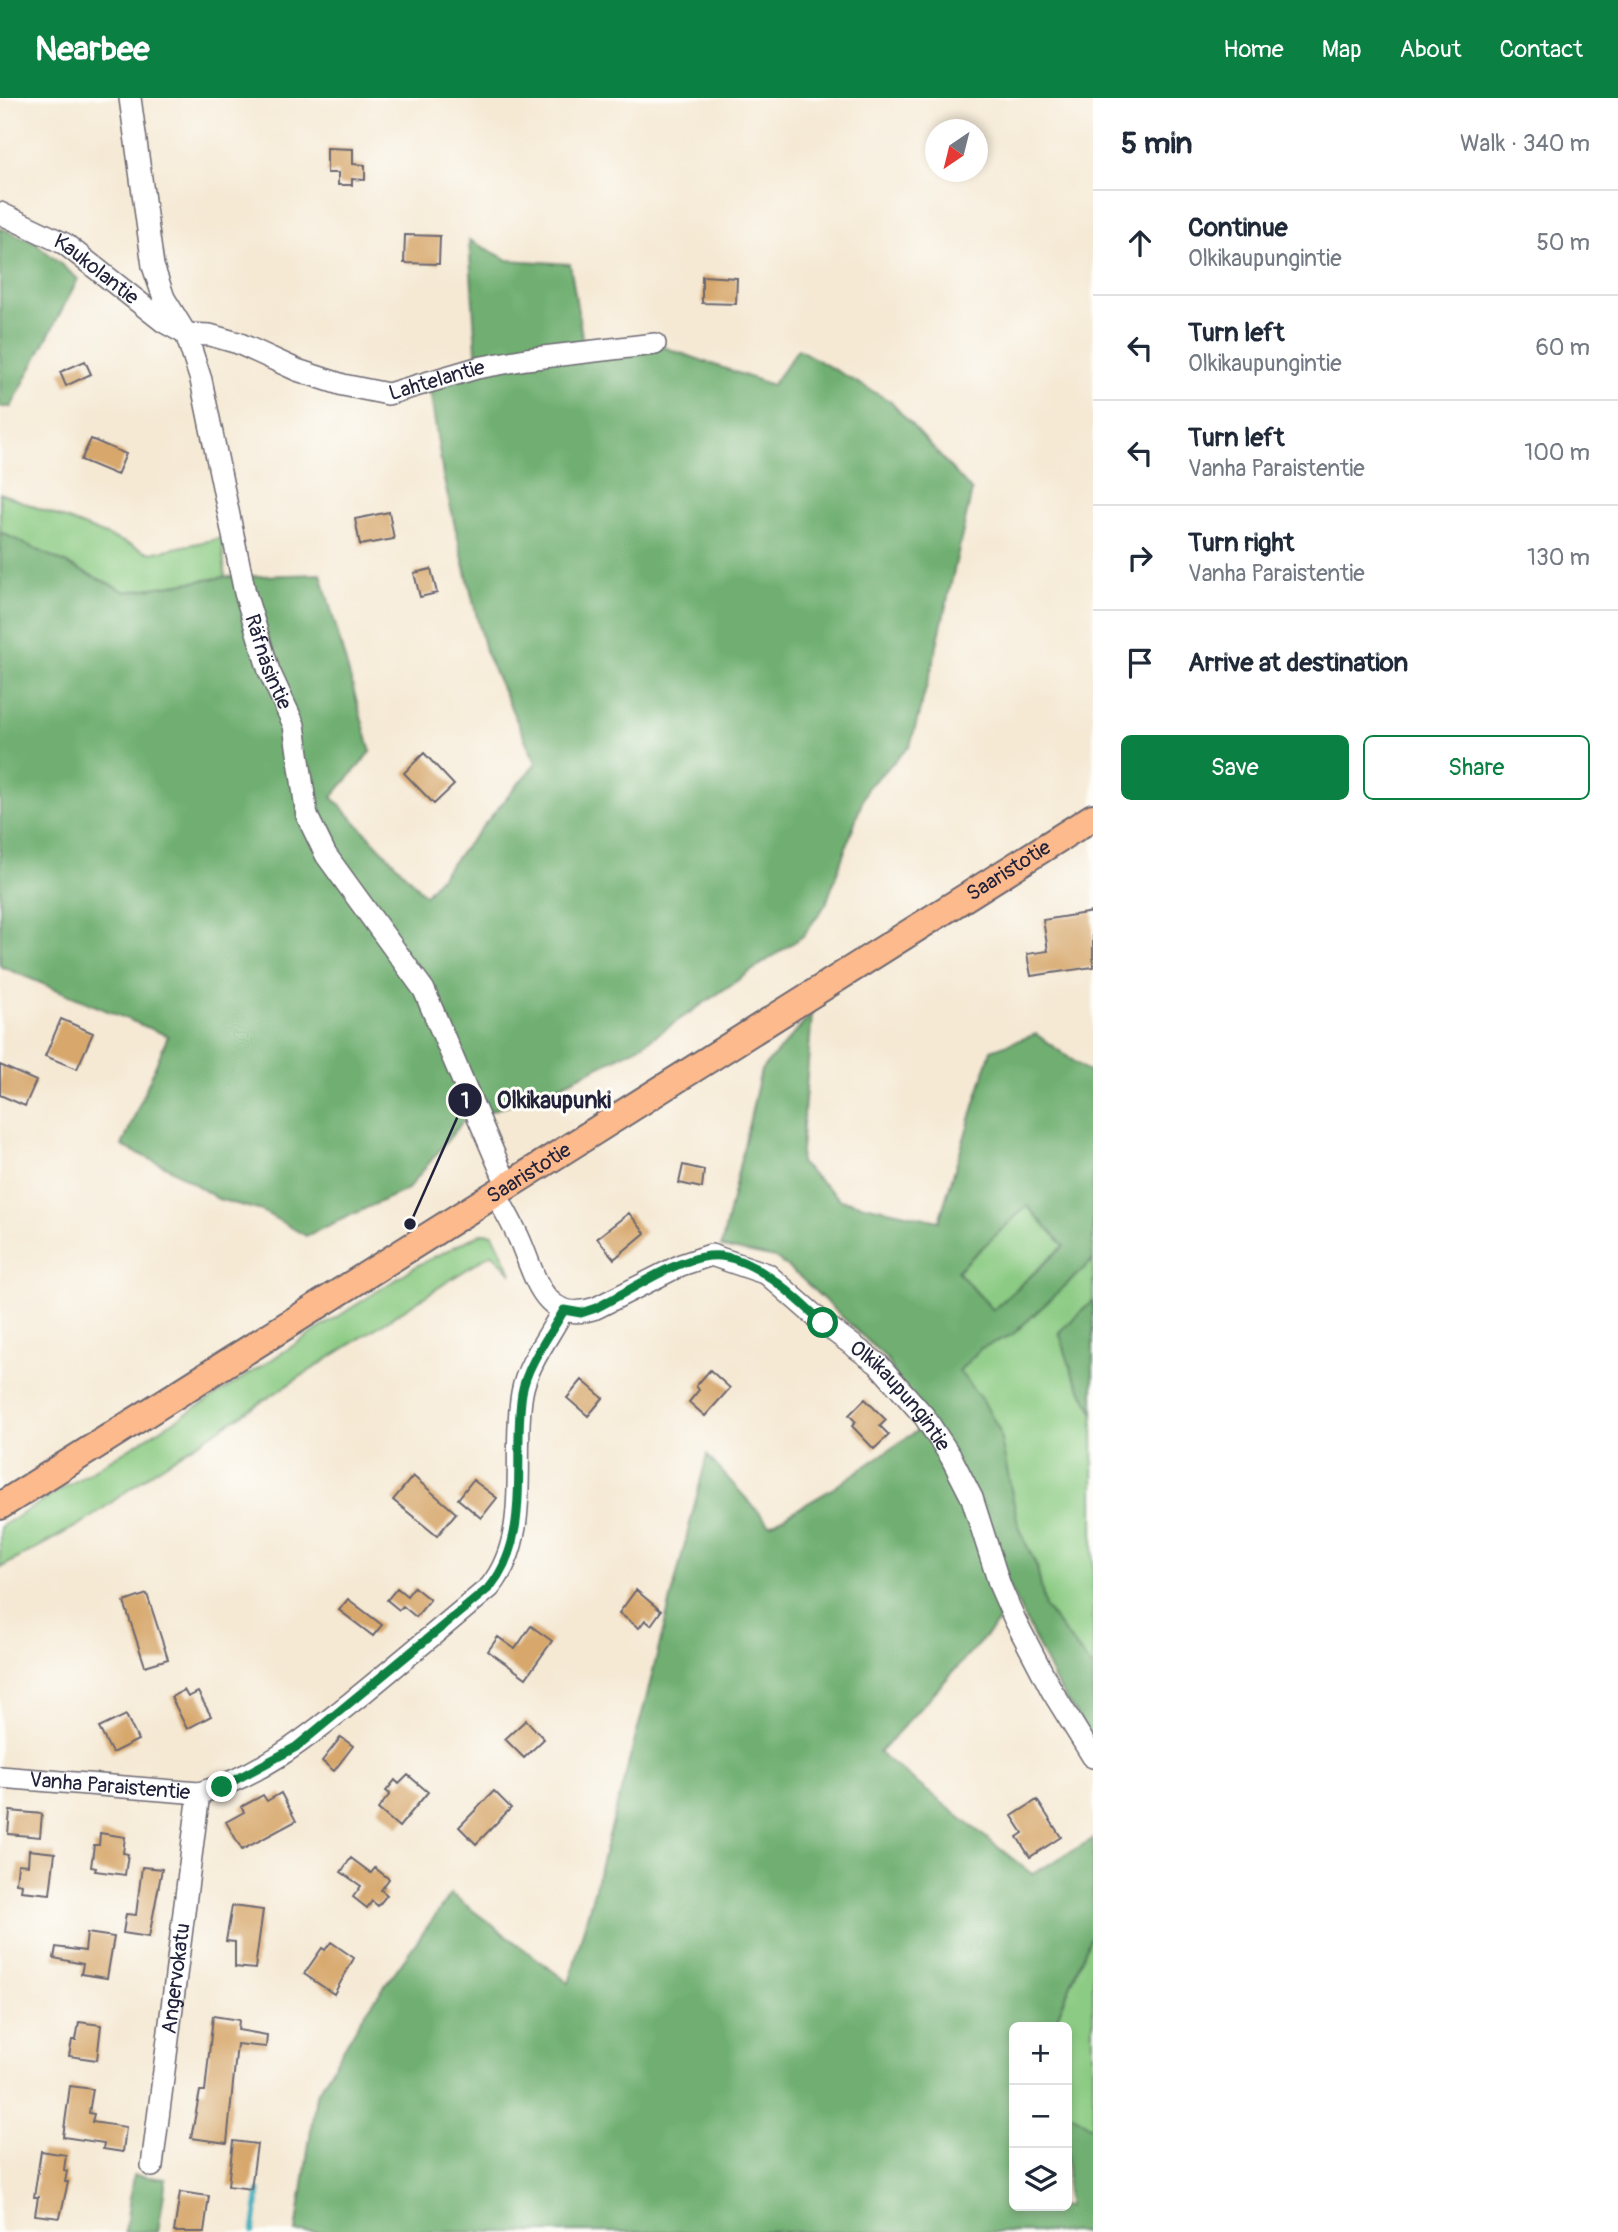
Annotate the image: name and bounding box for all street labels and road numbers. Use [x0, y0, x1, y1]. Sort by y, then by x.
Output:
street label: Kaukolantie [49, 228, 145, 311]
street label: Lahtelantie [386, 354, 487, 407]
street label: Räfnäsintie [238, 611, 298, 714]
street label: Saaristotie [961, 834, 1056, 907]
street label: Saaristotie [482, 1136, 577, 1210]
street label: Olkikaupungintie [844, 1335, 957, 1457]
street label: Vanha Paraistentie [28, 1766, 192, 1806]
street label: Angervokatu [156, 1921, 196, 2036]

